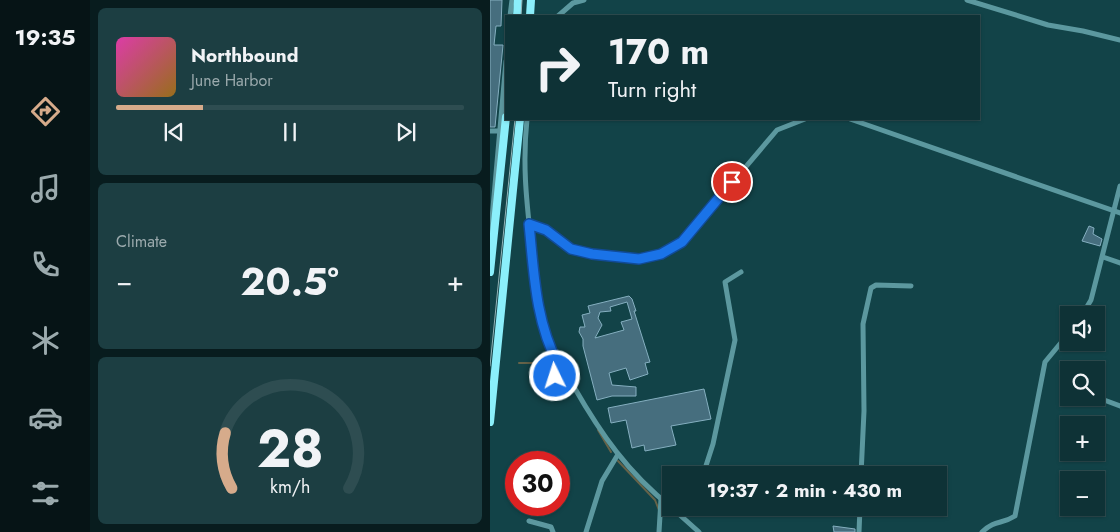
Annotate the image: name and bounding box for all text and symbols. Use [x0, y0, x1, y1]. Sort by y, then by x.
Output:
text: 19:35 [15, 21, 75, 53]
text: 170 m [608, 27, 709, 77]
icon: right [525, 35, 590, 100]
text: Northbound [191, 42, 298, 69]
text: June Harbor [191, 69, 273, 92]
text: Turn right [608, 73, 696, 105]
icon: directions [28, 94, 63, 129]
icon: previous [160, 118, 188, 146]
icon: pause [276, 118, 304, 146]
icon: next [392, 118, 420, 146]
pin [711, 161, 753, 203]
icon: arrive [718, 168, 746, 196]
icon: music [28, 171, 63, 206]
text: Climate [116, 230, 167, 253]
icon: phone [28, 247, 63, 282]
text: 20.5° [241, 254, 339, 309]
text: − [116, 261, 133, 302]
text: + [447, 261, 464, 302]
map controls [1060, 306, 1105, 516]
button: sound [1060, 306, 1105, 351]
icon: climate [28, 323, 63, 358]
position arrow [528, 349, 580, 401]
button: search [1060, 361, 1105, 406]
icon: car [28, 400, 63, 435]
text: 28 [257, 411, 323, 487]
button: + [1060, 416, 1105, 461]
speed limit sign: 30 [505, 451, 570, 516]
button: − [1060, 471, 1105, 516]
text: km/h [270, 474, 310, 500]
icon: filters [28, 476, 63, 511]
text: 19:37 · 2 min · 430 m [707, 477, 902, 504]

